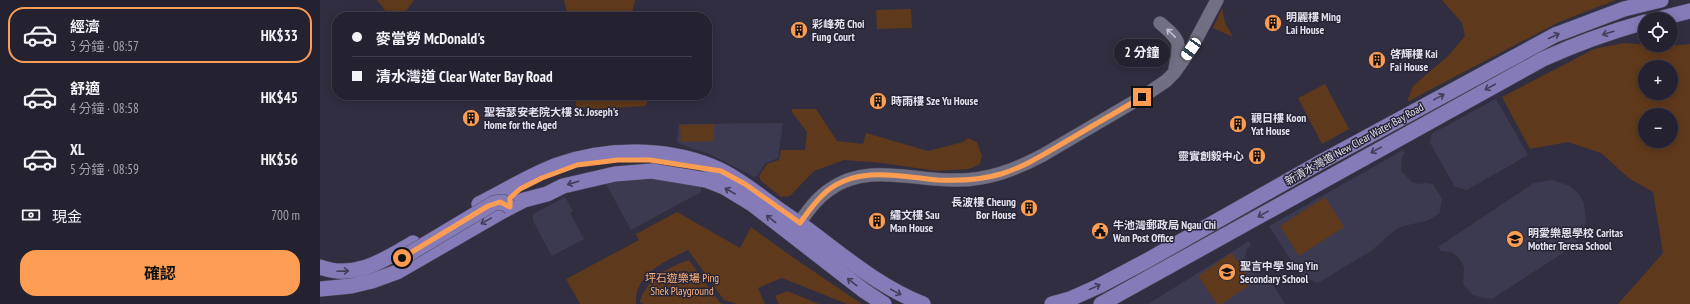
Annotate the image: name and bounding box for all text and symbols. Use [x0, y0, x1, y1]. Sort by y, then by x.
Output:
place label: 明麗樓 Ming Lai House [1286, 10, 1341, 37]
map controls [1638, 12, 1678, 148]
button: locate [1638, 12, 1678, 52]
building icon: 明麗樓 Ming Lai House [1263, 13, 1283, 33]
icon: car [22, 17, 58, 53]
text: 經濟 [70, 17, 100, 36]
place label: 彩峰苑 Choi Fung Court [812, 17, 865, 44]
building icon: 彩峰苑 Choi Fung Court [789, 20, 809, 40]
text: HK$33 [261, 26, 298, 45]
one-way arrow [1166, 28, 1176, 38]
text: 麥當勞 McDonald's [376, 29, 485, 48]
one-way arrow [1601, 30, 1614, 37]
one-way arrow [1548, 32, 1560, 39]
car [1179, 36, 1203, 62]
text: 3 分鐘 · 08:57 [70, 38, 139, 55]
callout: 2 分鐘 [1114, 39, 1170, 67]
text: 2 分鐘 [1125, 44, 1159, 61]
place label: 啓輝樓 Kai Fai House [1390, 47, 1438, 74]
building icon: 啓輝樓 Kai Fai House [1367, 50, 1387, 70]
button: + [1638, 60, 1678, 100]
text: 清水灣道 Clear Water Bay Road [376, 67, 553, 86]
icon: car [22, 79, 58, 115]
text: 舒適 [70, 79, 100, 98]
one-way arrow [1484, 84, 1496, 92]
text: HK$45 [261, 88, 298, 107]
route end [1133, 88, 1151, 106]
building icon: 時雨樓 Sze Yu House [868, 91, 888, 111]
one-way arrow [1433, 93, 1445, 100]
place label: 時雨樓 Sze Yu House [891, 94, 978, 108]
text: 4 分鐘 · 08:58 [70, 100, 139, 117]
street label: 新清水灣道 New Clear Water Bay Road [1282, 100, 1426, 188]
place label: 聖若瑟安老院大樓 St. Joseph's Home for the Aged [484, 105, 618, 132]
building icon: 聖若瑟安老院大樓 St. Joseph's Home for the Aged [461, 108, 481, 128]
button: − [1638, 108, 1678, 148]
place label: 觀日樓 Koon Yat House [1250, 111, 1306, 138]
building icon: 觀日樓 Koon Yat House [1228, 114, 1248, 134]
text: XL [70, 140, 84, 159]
icon: car [22, 141, 58, 177]
building icon: 靈實創毅中心 [1247, 146, 1267, 166]
one-way arrow [1370, 147, 1382, 155]
place label: 靈實創毅中心 [1178, 149, 1244, 163]
text: HK$56 [261, 150, 298, 169]
text: 5 分鐘 · 08:59 [70, 161, 139, 178]
one-way arrow [567, 180, 580, 187]
one-way arrow [724, 186, 736, 194]
place label: 長波樓 Cheung Bor House [951, 195, 1016, 222]
building icon: 長波樓 Cheung Bor House [1019, 198, 1039, 218]
icon: cash [20, 204, 42, 226]
text: 現金 [52, 207, 82, 226]
text: 700 m [271, 207, 300, 224]
place label: 繡文樓 Sau Man House [890, 208, 940, 235]
building icon: 繡文樓 Sau Man House [867, 211, 887, 231]
one-way arrow [1257, 211, 1269, 219]
one-way arrow [766, 215, 777, 223]
one-way arrow [480, 217, 492, 225]
place label: 牛池灣郵政局 Ngau Chi Wan Post Office [1112, 218, 1217, 245]
public building icon: 牛池灣郵政局 Ngau Chi Wan Post Office [1090, 221, 1110, 241]
place label: 明愛樂恩學校 Caritas Mother Teresa School [1528, 226, 1623, 253]
school or university icon: 明愛樂恩學校 Caritas Mother Teresa School [1505, 229, 1525, 249]
route start [393, 249, 411, 267]
button: 確認 [20, 250, 300, 296]
place label: 聖言中學 Sing Yin Secondary School [1240, 259, 1318, 286]
school or university icon: 聖言中學 Sing Yin Secondary School [1217, 262, 1237, 282]
one-way arrow [336, 268, 349, 275]
park label: 坪石遊樂場 Ping Shek Playground [645, 271, 719, 298]
one-way arrow [847, 277, 858, 286]
one-way arrow [1088, 283, 1100, 290]
one-way arrow [890, 289, 902, 296]

